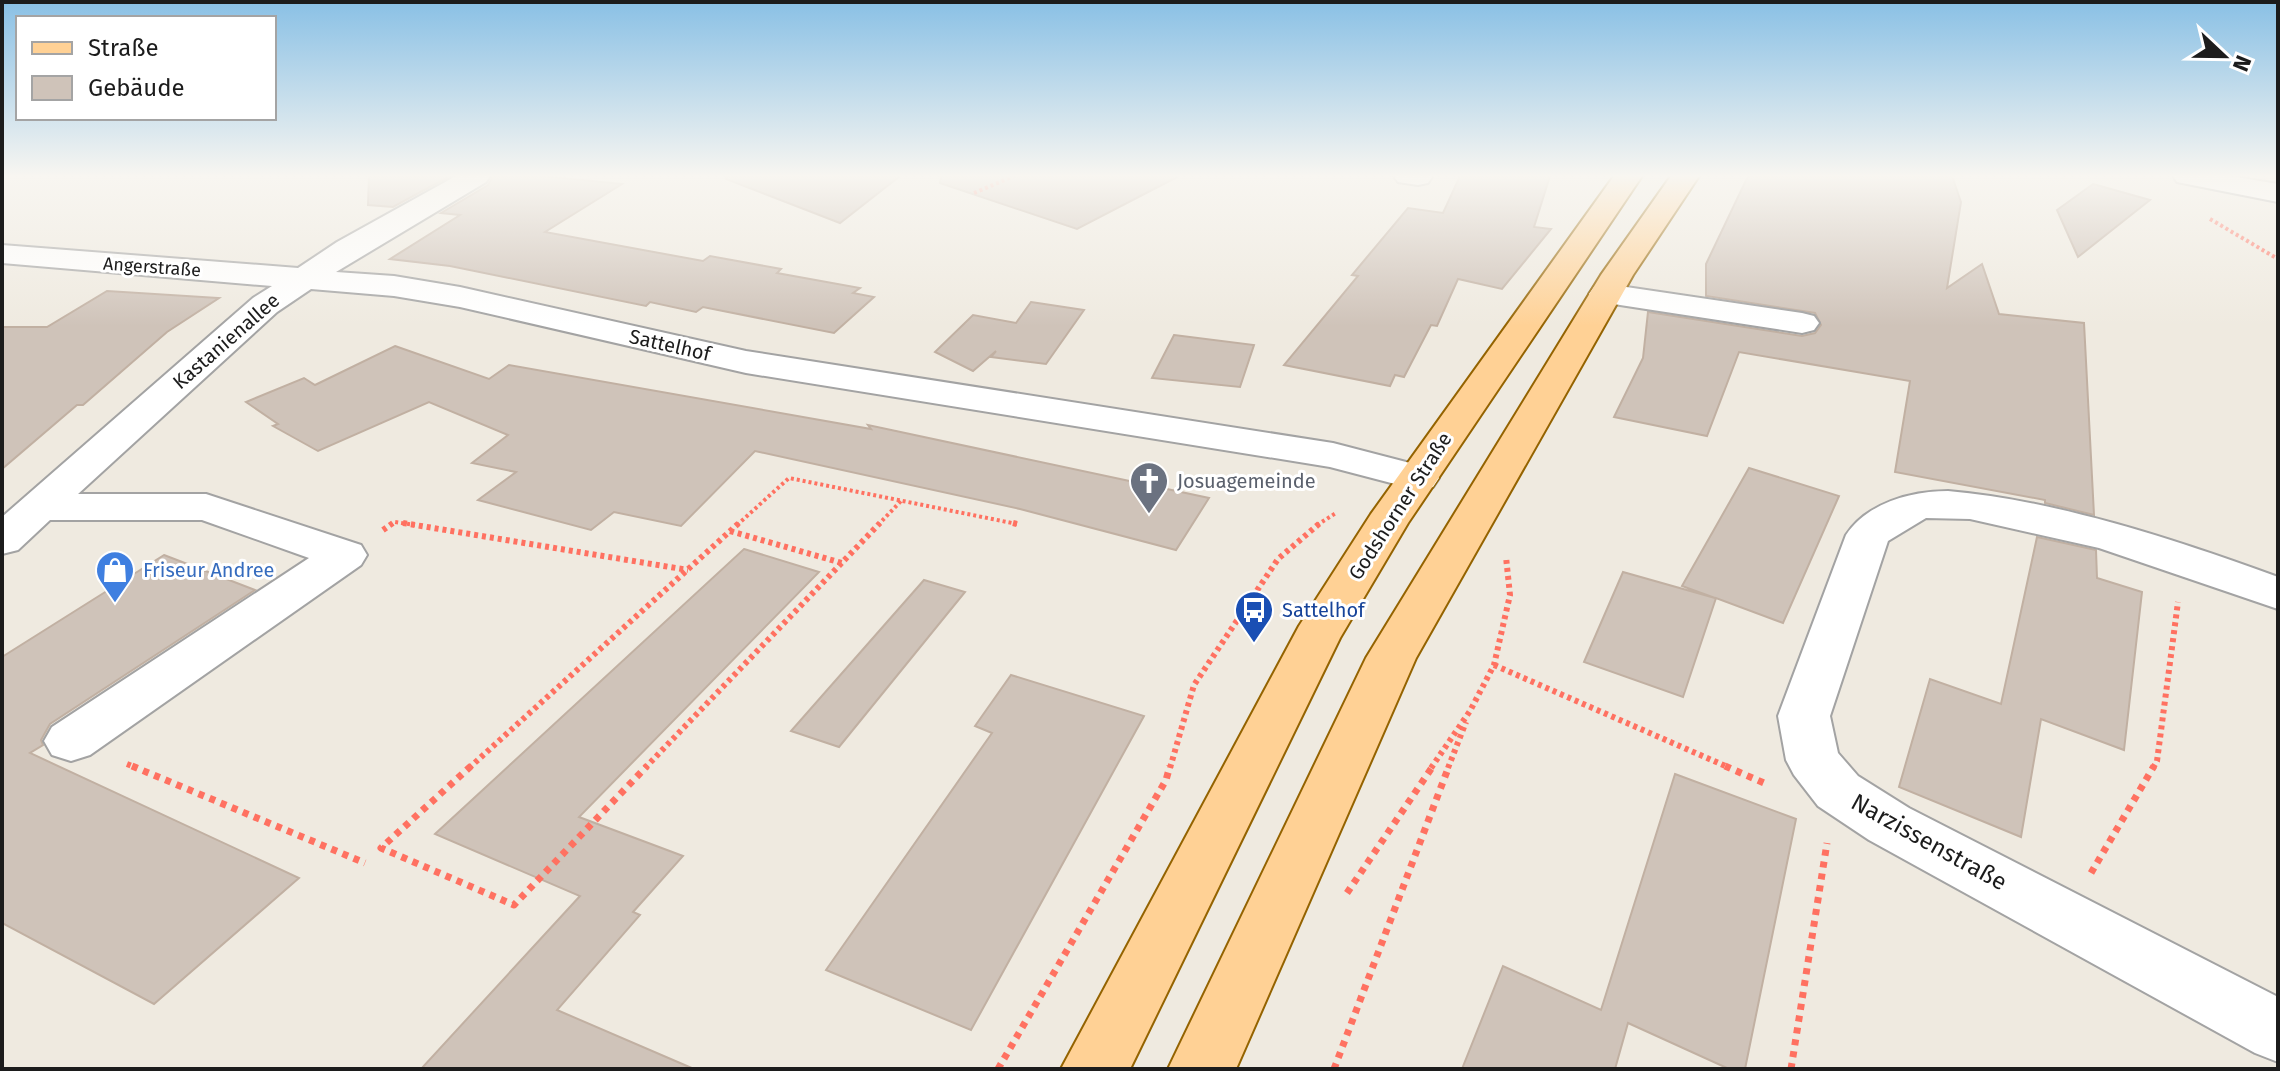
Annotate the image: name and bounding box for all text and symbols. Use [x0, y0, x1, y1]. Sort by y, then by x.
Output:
legend [16, 16, 276, 120]
north arrow [2184, 16, 2264, 96]
text: Straße [88, 34, 159, 62]
text: N [2227, 51, 2257, 75]
text: Gebäude [88, 74, 185, 102]
street label: Angerstraße [102, 253, 202, 281]
street label: Kastanienallee [168, 288, 284, 394]
street label: Sattelhof [627, 324, 714, 366]
street label: Godshorner Straße [1343, 428, 1457, 584]
church icon: Josuagemeinde [1128, 460, 1170, 515]
place label: Josuagemeinde [1177, 469, 1316, 493]
shop icon: Friseur Andree [94, 549, 136, 604]
place label: Friseur Andree [143, 558, 274, 582]
bus stop icon: Sattelhof [1233, 589, 1275, 644]
place label: Sattelhof [1282, 598, 1366, 622]
street label: Narzissenstraße [1846, 788, 2012, 896]

